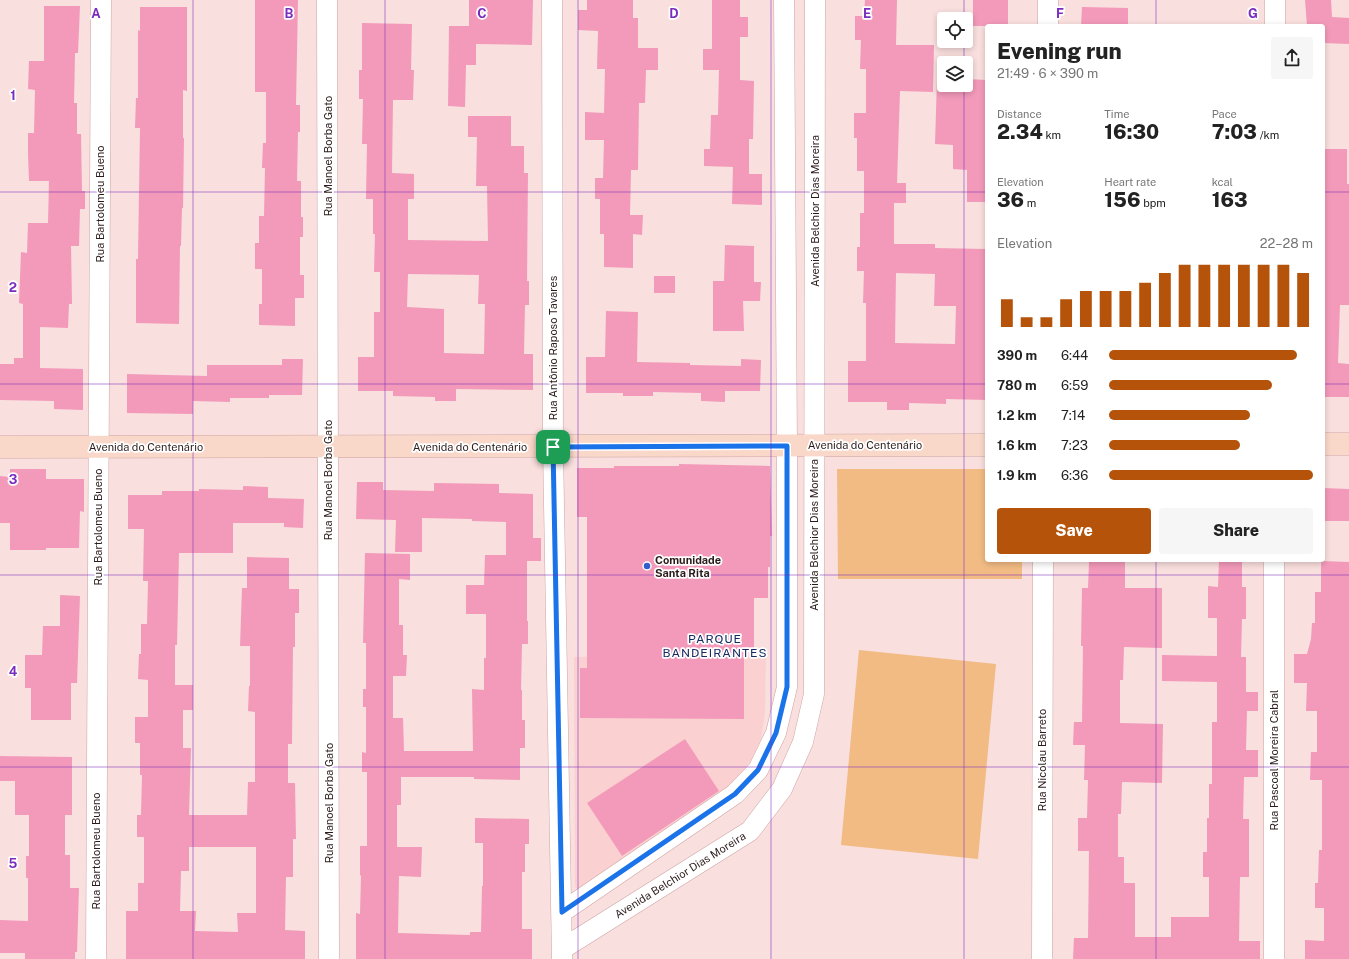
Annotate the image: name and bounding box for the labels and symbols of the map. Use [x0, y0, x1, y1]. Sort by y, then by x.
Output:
text: A [91, 6, 101, 21]
text: B [285, 6, 294, 21]
text: C [477, 6, 487, 21]
text: D [669, 6, 679, 21]
text: E [863, 6, 871, 21]
text: F [1056, 6, 1064, 21]
text: G [1248, 6, 1258, 21]
text: 1 [10, 88, 16, 103]
street label: Rua Manoel Borba Gato [322, 96, 334, 216]
street label: Avenida Belchior Dias Moreira [809, 135, 821, 287]
street label: Rua Bartolomeu Bueno [94, 145, 106, 263]
street label: Rua Antônio Raposo Tavares [547, 275, 559, 420]
text: 2 [9, 280, 17, 295]
street label: Rua Manoel Borba Gato [322, 420, 334, 540]
pin [536, 430, 570, 464]
street label: Avenida do Centenário [808, 439, 922, 451]
street label: Avenida do Centenário [89, 441, 203, 453]
street label: Avenida do Centenário [413, 441, 527, 453]
street label: Avenida Belchior Dias Moreira [808, 459, 820, 611]
street label: Rua Bartolomeu Bueno [92, 468, 104, 586]
text: 3 [9, 472, 18, 487]
place label: Comunidade Santa Rita [655, 554, 721, 579]
marker: Comunidade Santa Rita [642, 561, 652, 571]
district label: PARQUE BANDEIRANTES [662, 632, 768, 660]
text: 4 [9, 664, 18, 679]
street label: Rua Pascoal Moreira Cabral [1268, 690, 1280, 830]
street label: Rua Nicolau Barreto [1036, 709, 1048, 811]
street label: Rua Manoel Borba Gato [323, 743, 335, 863]
street label: Rua Bartolomeu Bueno [90, 792, 102, 910]
street label: Avenida Belchior Dias Moreira [612, 830, 748, 920]
text: 5 [9, 856, 18, 871]

